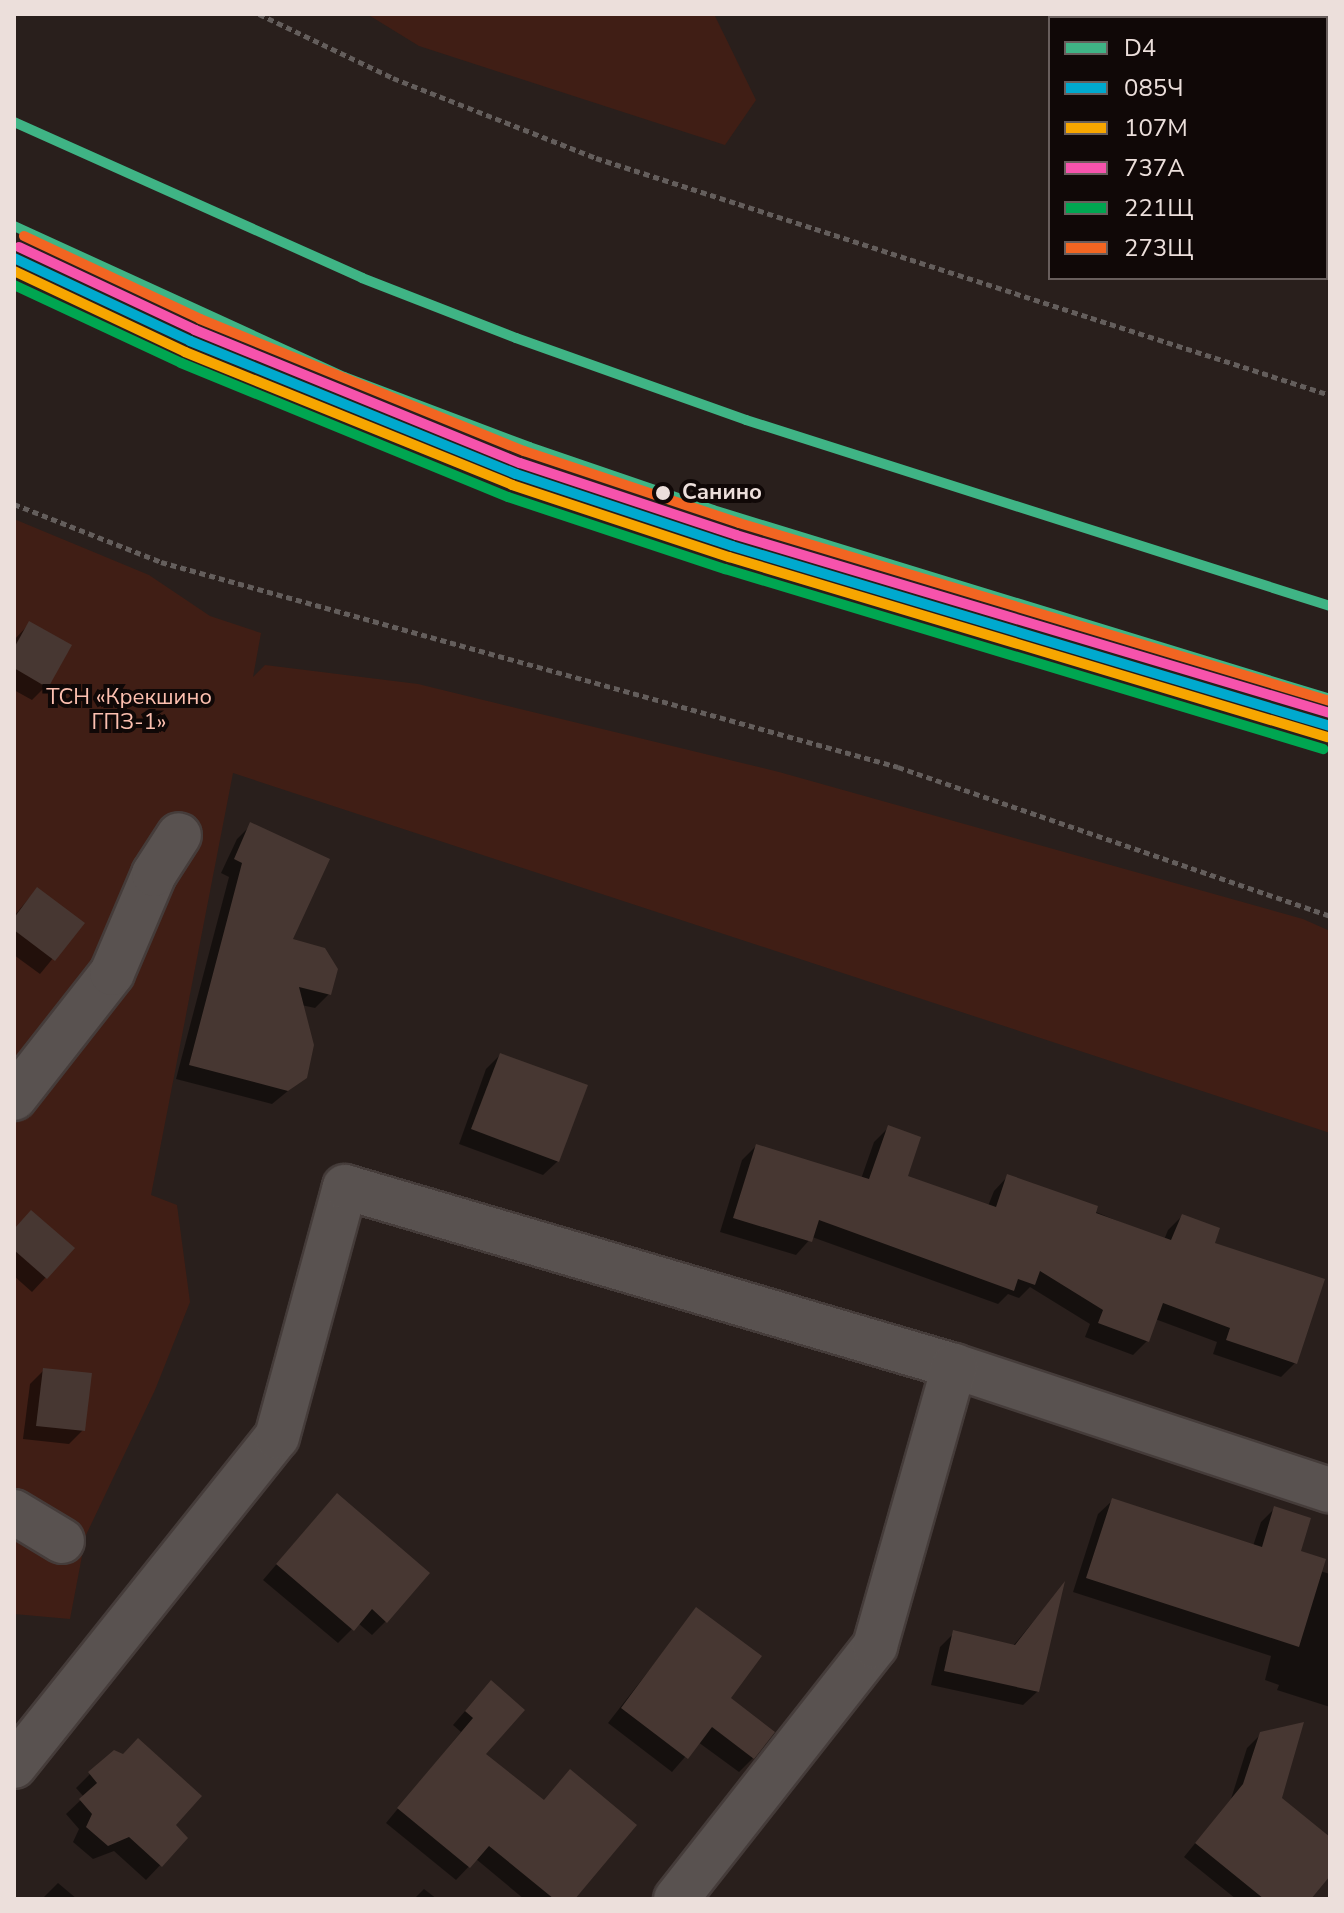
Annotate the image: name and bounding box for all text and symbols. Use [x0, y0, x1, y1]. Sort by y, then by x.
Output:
legend [1048, 16, 1328, 280]
text: D4 [1124, 32, 1156, 64]
text: 085Ч [1124, 72, 1183, 104]
text: 107М [1124, 112, 1188, 144]
text: 737А [1124, 152, 1185, 184]
text: 221Щ [1124, 192, 1193, 224]
text: 273Щ [1124, 232, 1193, 264]
place label: Санино [682, 480, 762, 506]
marker: Санино [651, 481, 675, 505]
park label: ТСН «Крекшино ГПЗ-1» [46, 684, 212, 736]

